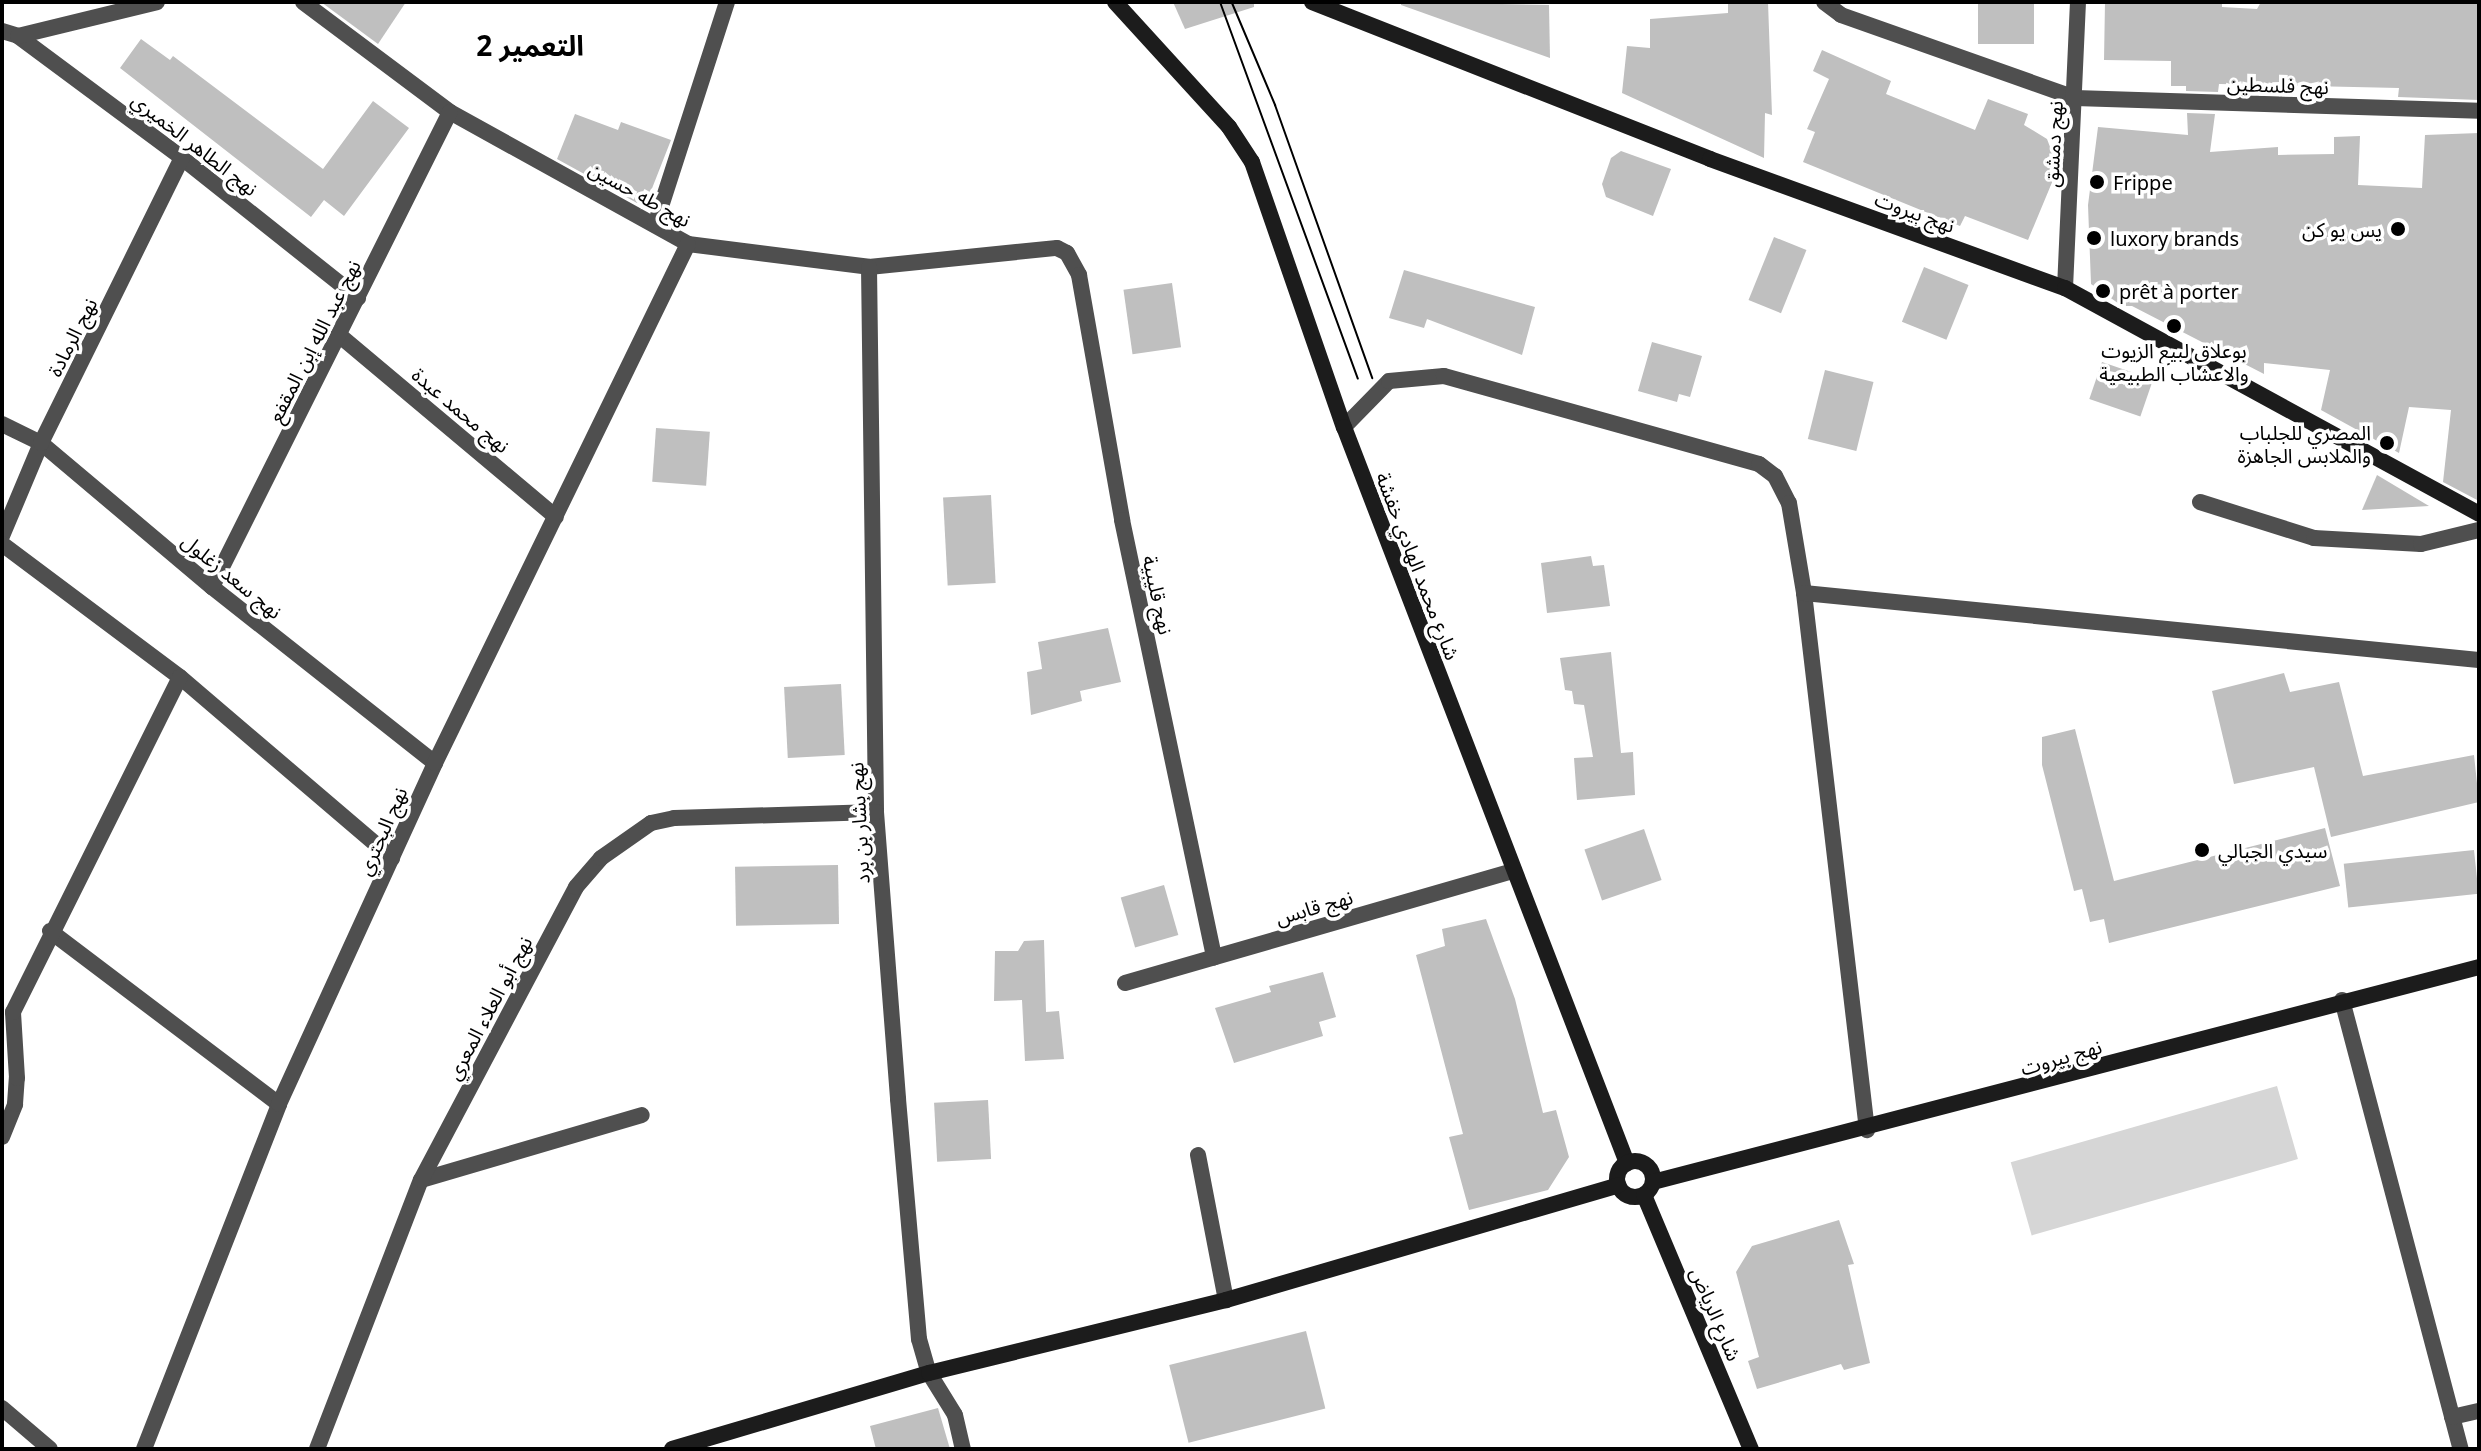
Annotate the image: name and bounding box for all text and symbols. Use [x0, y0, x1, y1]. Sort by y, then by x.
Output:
district label: التعمير 2 [476, 28, 584, 62]
street label: نهج فلسطين [2227, 71, 2329, 99]
street label: نهج الطاهر الخميري [127, 87, 263, 201]
street label: نهج دمشق [2039, 100, 2067, 188]
street label: نهج طه حسين [585, 156, 695, 232]
place label: Frippe [2113, 170, 2173, 194]
marker: Frippe [2088, 173, 2106, 191]
street label: نهج بيروت [1872, 186, 1958, 238]
place label: يس يو كن [2302, 217, 2382, 241]
marker: يس يو كن [2389, 220, 2407, 238]
place label: luxory brands [2110, 226, 2239, 250]
marker: luxory brands [2085, 229, 2103, 247]
street label: نهج عبد الله إبن المقفع [263, 256, 365, 426]
place label: prêt à porter [2119, 279, 2239, 303]
marker: prêt à porter [2094, 282, 2112, 300]
street label: نهج الرمادة [42, 294, 102, 380]
marker: بوعلاق لبيع الزيوت والاعشاب الطبيعية [2165, 317, 2183, 335]
place label: بوعلاق لبيع الزيوت والاعشاب الطبيعية [2099, 338, 2249, 385]
street label: نهج محمد عبدة [407, 362, 515, 458]
place label: المصري للجلباب والملابس الجاهزة [2237, 420, 2371, 467]
marker: المصري للجلباب والملابس الجاهزة [2378, 434, 2396, 452]
street label: شارع محمد الهادي خفشة [1371, 469, 1465, 663]
street label: نهج سعد زغلول [177, 528, 287, 624]
street label: نهج قليبية [1138, 553, 1178, 637]
street label: نهج بشار بن برد [844, 762, 874, 884]
street label: نهج البحتري [352, 783, 412, 879]
place label: سيدي الجبالي [2218, 838, 2327, 862]
marker: سيدي الجبالي [2193, 841, 2211, 859]
street label: نهج قابس [1273, 885, 1355, 929]
street label: نهج أبو العلاء المعري [441, 932, 537, 1084]
street label: نهج بيروت [2018, 1034, 2104, 1080]
street label: شارع الرياض [1686, 1264, 1746, 1364]

